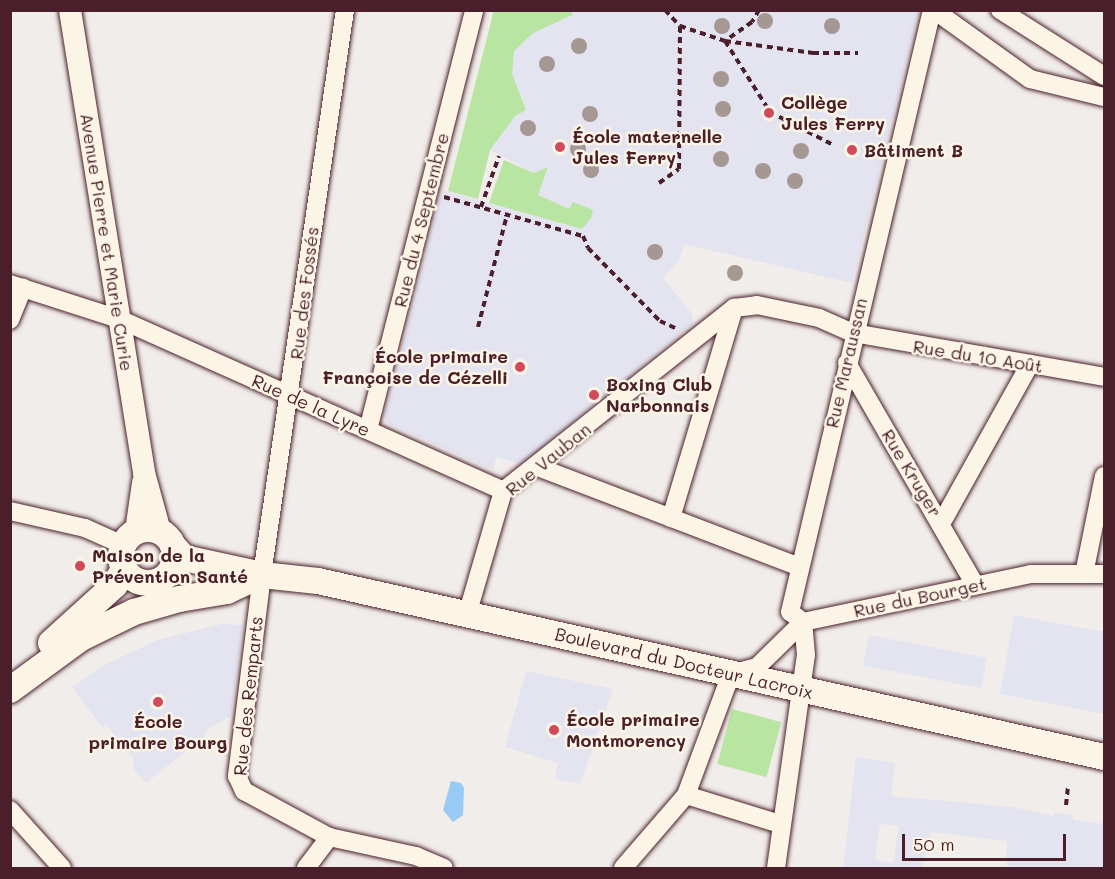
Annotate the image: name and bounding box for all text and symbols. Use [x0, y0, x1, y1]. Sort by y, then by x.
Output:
place label: Collège Jules Ferry [781, 92, 885, 134]
marker: Collège Jules Ferry [762, 106, 776, 120]
street label: Avenue Pierre et Marie Curie [76, 111, 138, 373]
place label: École maternelle Jules Ferry [572, 126, 722, 168]
street label: Rue du 4 Septembre [389, 131, 453, 309]
place label: Bâtiment B [864, 139, 963, 161]
marker: École maternelle Jules Ferry [553, 140, 567, 154]
marker: Bâtiment B [845, 143, 859, 157]
street label: Rue des Fossés [285, 225, 323, 361]
street label: Rue Maraussan [821, 296, 871, 430]
street label: Rue du 10 Août [912, 335, 1044, 377]
place label: École primaire Françoise de Cézelli [322, 346, 508, 388]
marker: École primaire Françoise de Cézelli [513, 360, 527, 374]
street label: Rue de la Lyre [249, 369, 373, 441]
place label: Boxing Club Narbonnais [606, 374, 712, 416]
marker: Boxing Club Narbonnais [587, 388, 601, 402]
street label: Rue Vauban [501, 418, 595, 500]
street label: Rue Kruger [877, 425, 947, 521]
place label: Maison de la Prévention Santé [92, 545, 248, 588]
marker: Maison de la Prévention Santé [73, 559, 87, 573]
street label: Rue du Bourget [851, 572, 989, 622]
street label: Rue des Remparts [229, 615, 267, 777]
street label: Boulevard du Docteur Lacroix [553, 623, 815, 703]
marker: École primaire Bourg [151, 695, 165, 709]
place label: École primaire Montmorency [566, 709, 700, 752]
place label: École primaire Bourg [89, 711, 227, 754]
marker: École primaire Montmorency [547, 723, 561, 737]
scale bar [905, 822, 1068, 860]
text: 50 m [913, 832, 955, 856]

